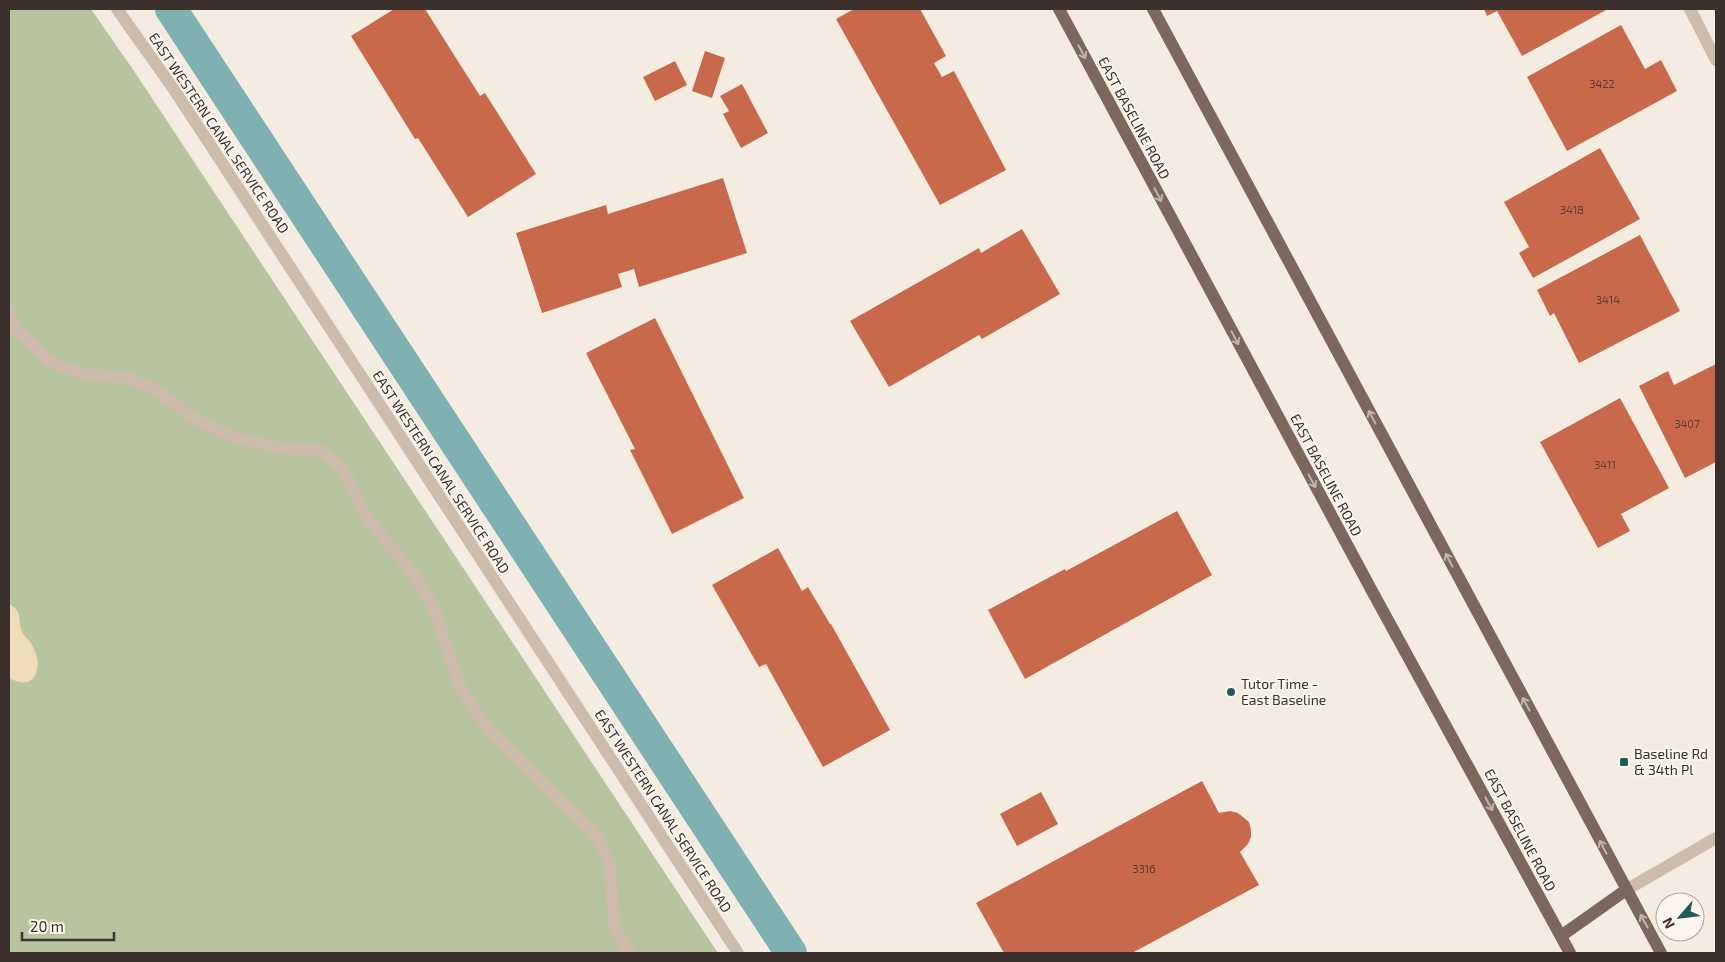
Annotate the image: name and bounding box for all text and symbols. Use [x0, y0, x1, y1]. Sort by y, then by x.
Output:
street label: EAST WESTERN CANAL SERVICE ROAD [146, 29, 293, 236]
one-way arrow [1077, 44, 1087, 59]
street label: EAST BASELINE ROAD [1095, 54, 1174, 182]
house number: 3422 [1589, 77, 1615, 90]
one-way arrow [1154, 187, 1164, 202]
house number: 3418 [1560, 203, 1584, 216]
house number: 3414 [1596, 293, 1620, 306]
one-way arrow [1230, 331, 1240, 346]
street label: EAST WESTERN CANAL SERVICE ROAD [369, 367, 513, 576]
one-way arrow [1367, 410, 1377, 425]
street label: EAST BASELINE ROAD [1287, 411, 1366, 539]
house number: 3407 [1674, 417, 1700, 430]
house number: 3411 [1594, 458, 1616, 471]
one-way arrow [1308, 474, 1318, 488]
one-way arrow [1444, 553, 1454, 568]
place label: Tutor Time - East Baseline [1241, 675, 1326, 708]
marker: Tutor Time - East Baseline [1225, 686, 1237, 698]
one-way arrow [1521, 696, 1531, 711]
street label: EAST WESTERN CANAL SERVICE ROAD [591, 706, 735, 915]
place label: Baseline Rd & 34th Pl [1634, 745, 1708, 778]
marker: Baseline Rd & 34th Pl [1618, 756, 1630, 768]
street label: EAST BASELINE ROAD [1481, 766, 1560, 894]
one-way arrow [1485, 796, 1494, 811]
one-way arrow [1598, 839, 1608, 854]
house number: 3316 [1133, 862, 1155, 875]
north arrow [1655, 892, 1705, 942]
scale bar [22, 910, 115, 942]
one-way arrow [1638, 915, 1648, 929]
text: N [1658, 915, 1678, 932]
text: 20 m [30, 917, 64, 935]

